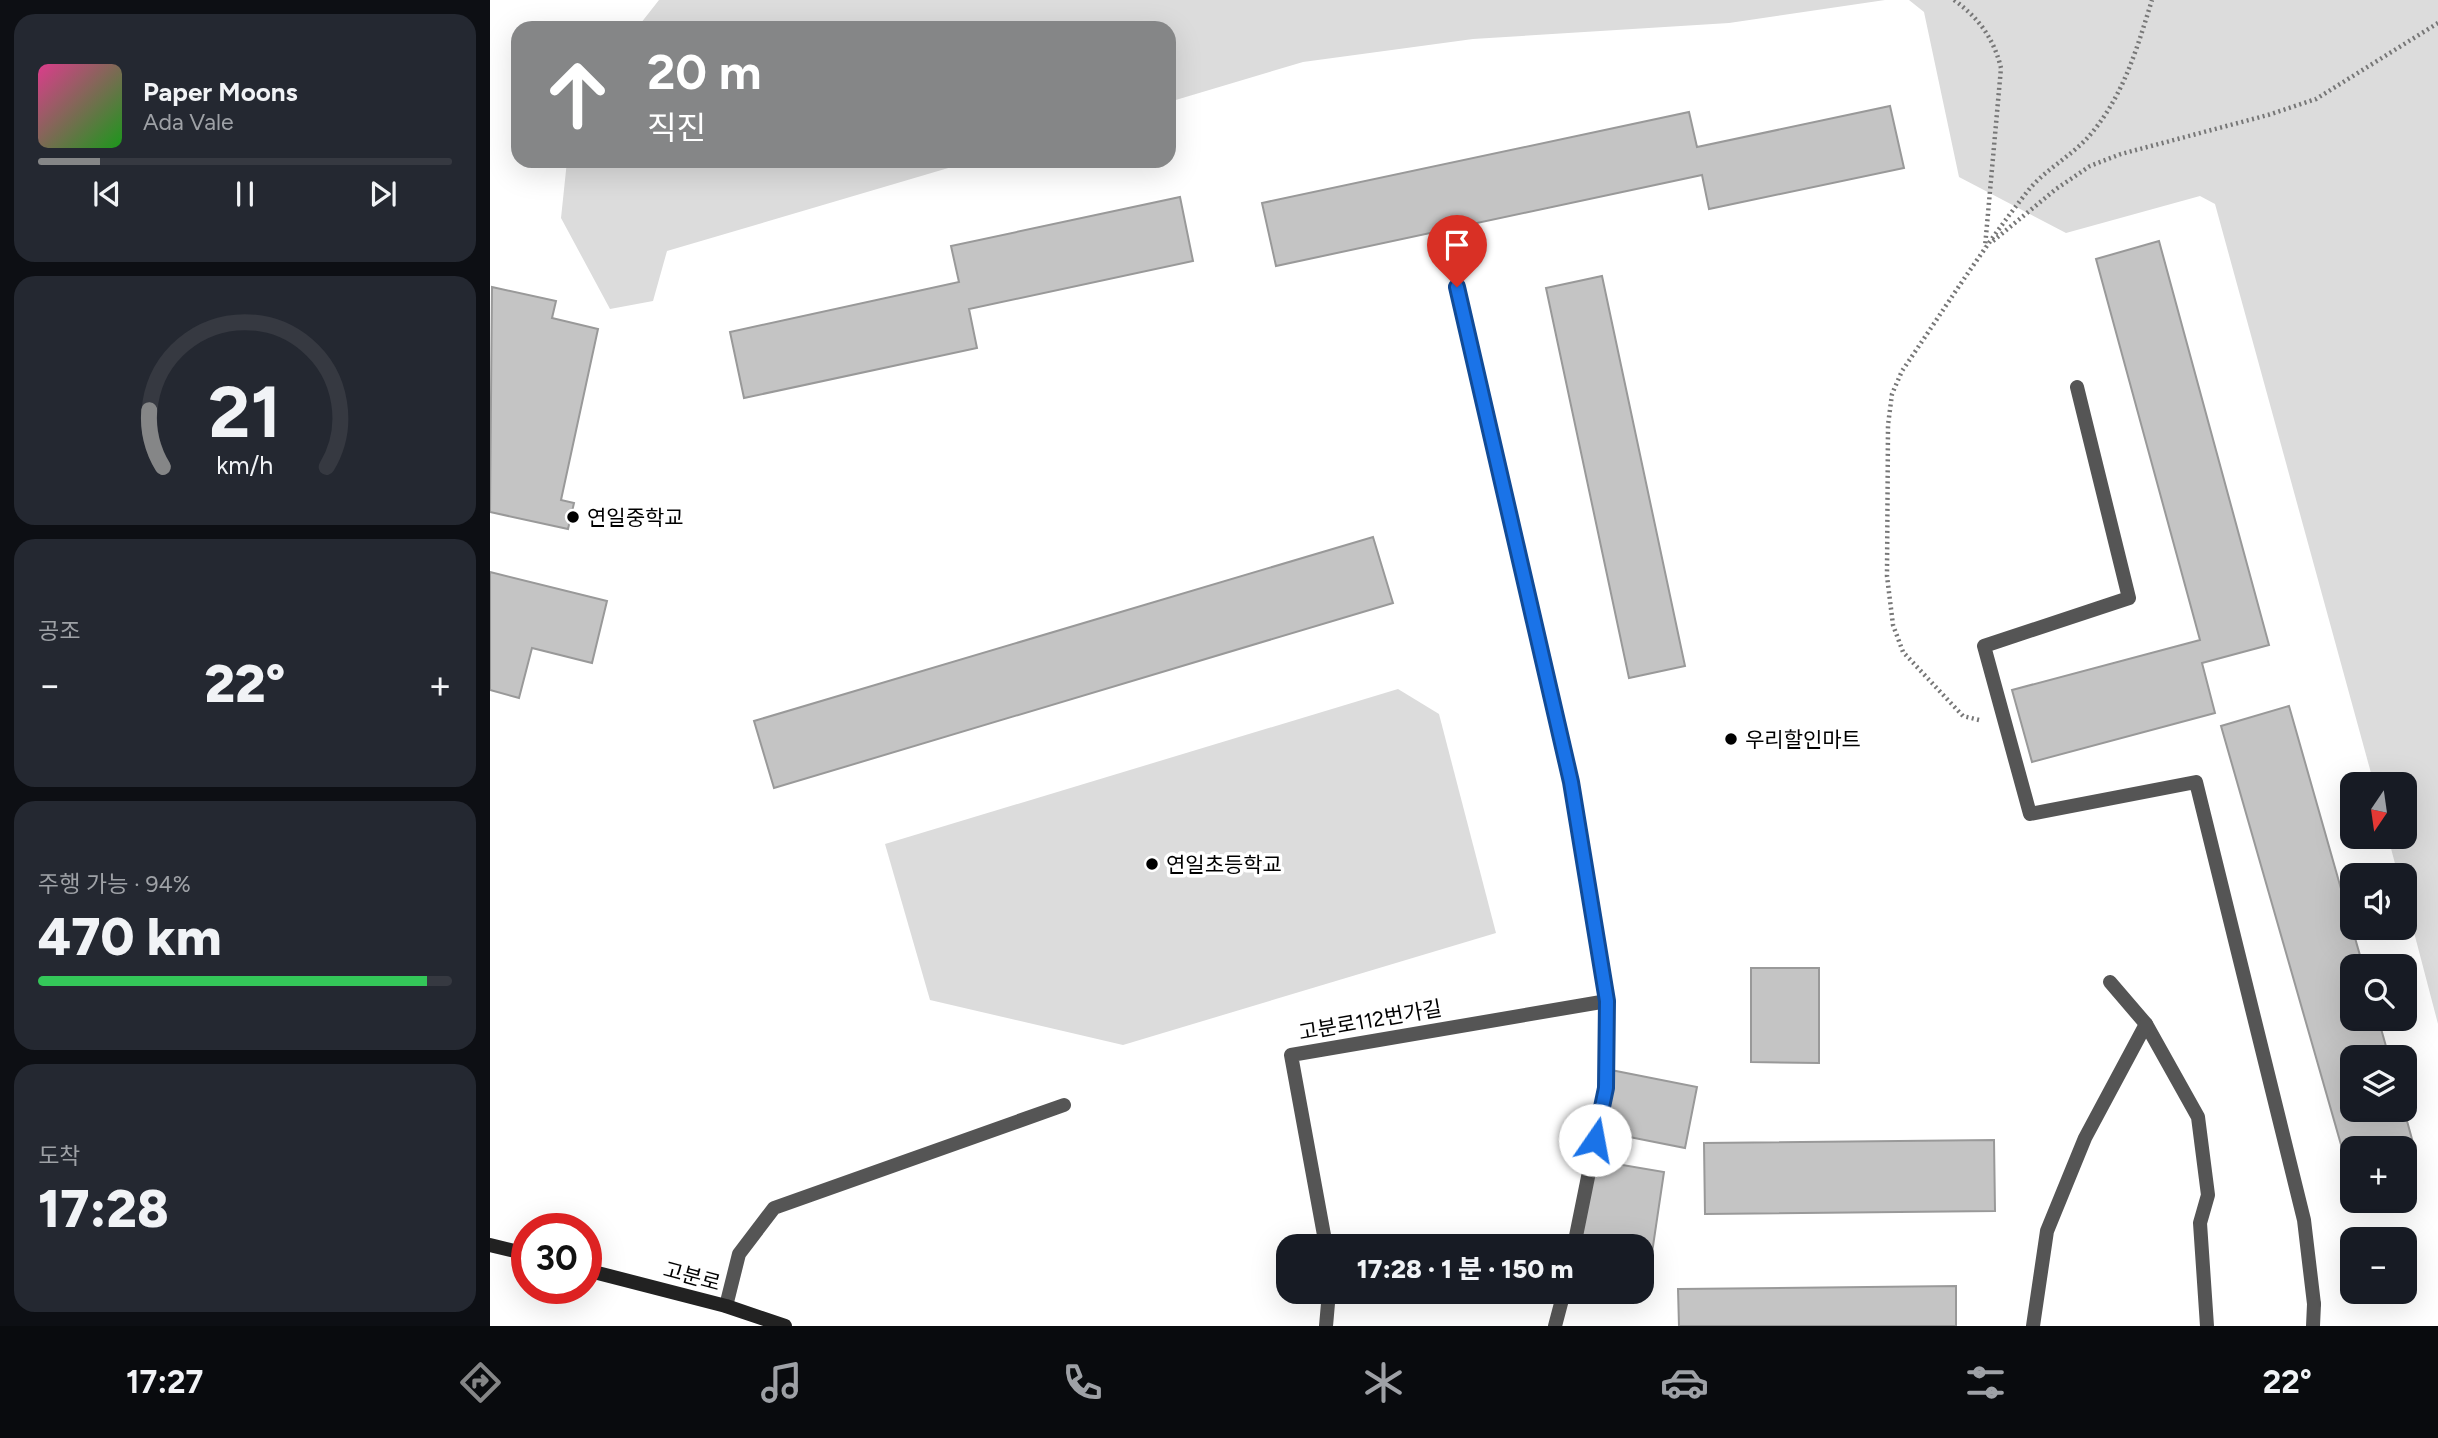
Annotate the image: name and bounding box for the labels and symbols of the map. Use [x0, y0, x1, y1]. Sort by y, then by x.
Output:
pin [1427, 215, 1487, 287]
place label: 연일중학교 [587, 505, 684, 530]
marker: 연일중학교 [565, 509, 581, 525]
place label: 우리할인마트 [1745, 727, 1861, 752]
marker: 우리할인마트 [1723, 731, 1739, 747]
north arrow [2340, 772, 2417, 849]
place label: 연일초등학교 [1166, 852, 1282, 877]
marker: 연일초등학교 [1144, 856, 1160, 872]
street label: 고분로112번가길 [1296, 995, 1444, 1045]
position arrow [1558, 1103, 1632, 1177]
speed limit sign: 30 [511, 1213, 602, 1304]
street label: 고분로 [661, 1256, 723, 1296]

